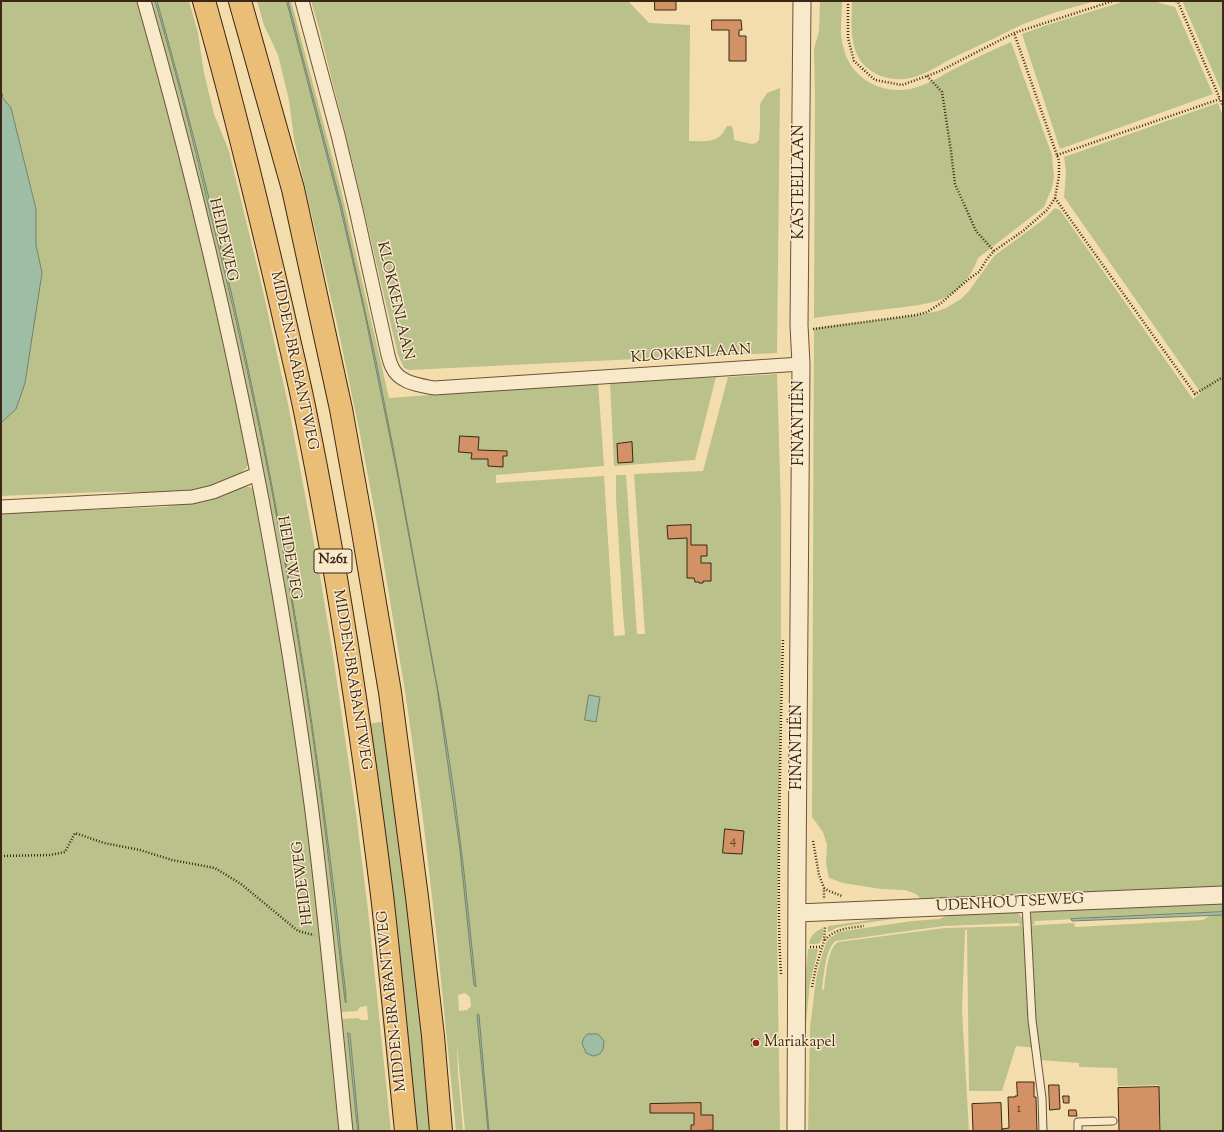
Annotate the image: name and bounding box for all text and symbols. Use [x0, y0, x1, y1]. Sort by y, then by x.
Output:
street label: KASTEELLAAN [791, 125, 809, 239]
street label: HEIDEWEG [204, 197, 240, 283]
street label: KLOKKENLAAN [372, 240, 416, 362]
street label: MIDDEN-BRABANTWEG [265, 270, 321, 452]
street label: KLOKKENLAAN [630, 342, 752, 368]
street label: FINANTIËN [791, 380, 809, 466]
street label: HEIDEWEG [272, 515, 304, 601]
road number: N261 [314, 549, 352, 573]
street label: MIDDEN-BRABANTWEG [328, 588, 374, 772]
street label: FINANTIËN [789, 704, 807, 790]
house number: 4 [730, 834, 736, 850]
street label: HEIDEWEG [290, 840, 318, 926]
street label: UDENHOUTSEWEG [935, 891, 1085, 917]
street label: MIDDEN-BRABANTWEG [375, 909, 411, 1093]
place label: Mariakapel [764, 1034, 836, 1052]
marker: Mariakapel [751, 1038, 761, 1048]
house number: 1 [1017, 1102, 1021, 1118]

